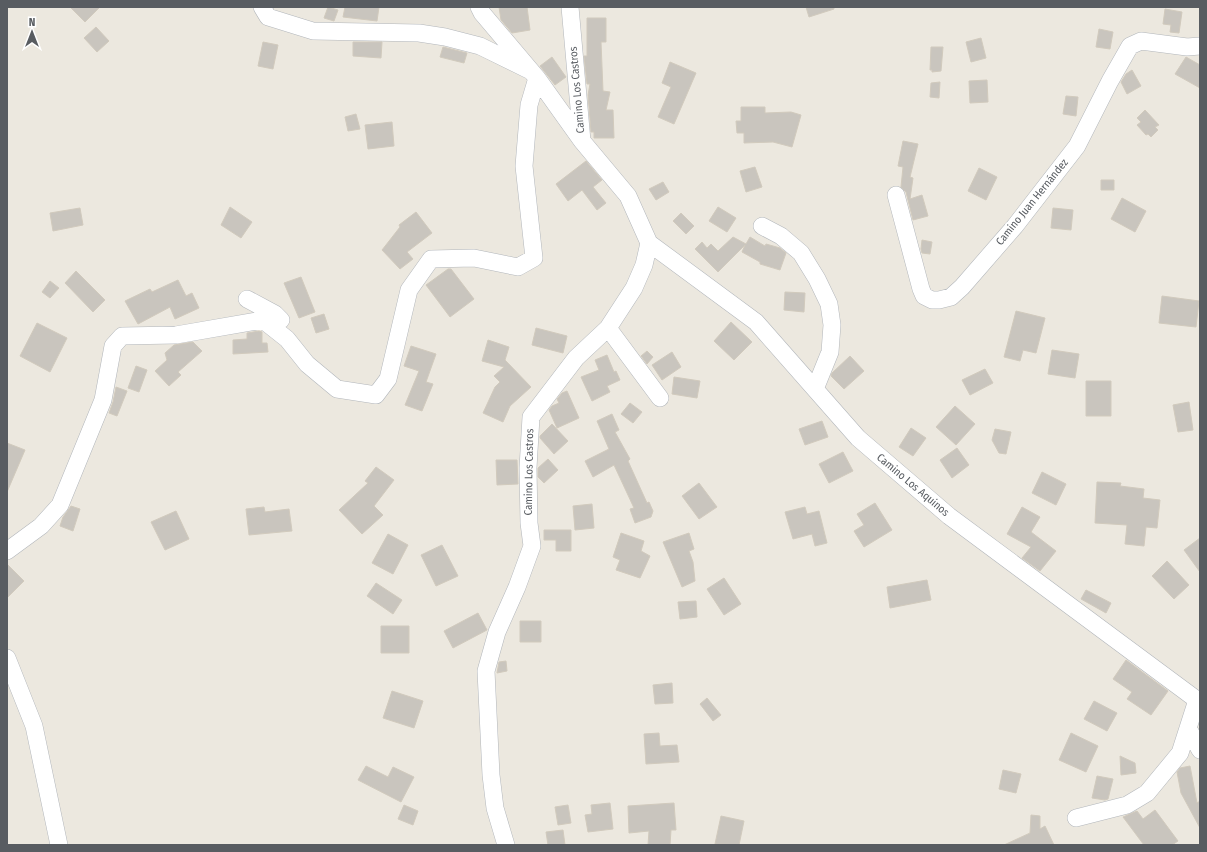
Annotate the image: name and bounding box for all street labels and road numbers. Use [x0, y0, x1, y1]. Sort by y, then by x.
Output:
street label: Camino Los Castros [567, 46, 587, 134]
street label: Camino Juan Hernández [993, 156, 1071, 248]
street label: Camino Los Castros [522, 428, 536, 516]
street label: Camino Los Aquinos [874, 451, 952, 519]

